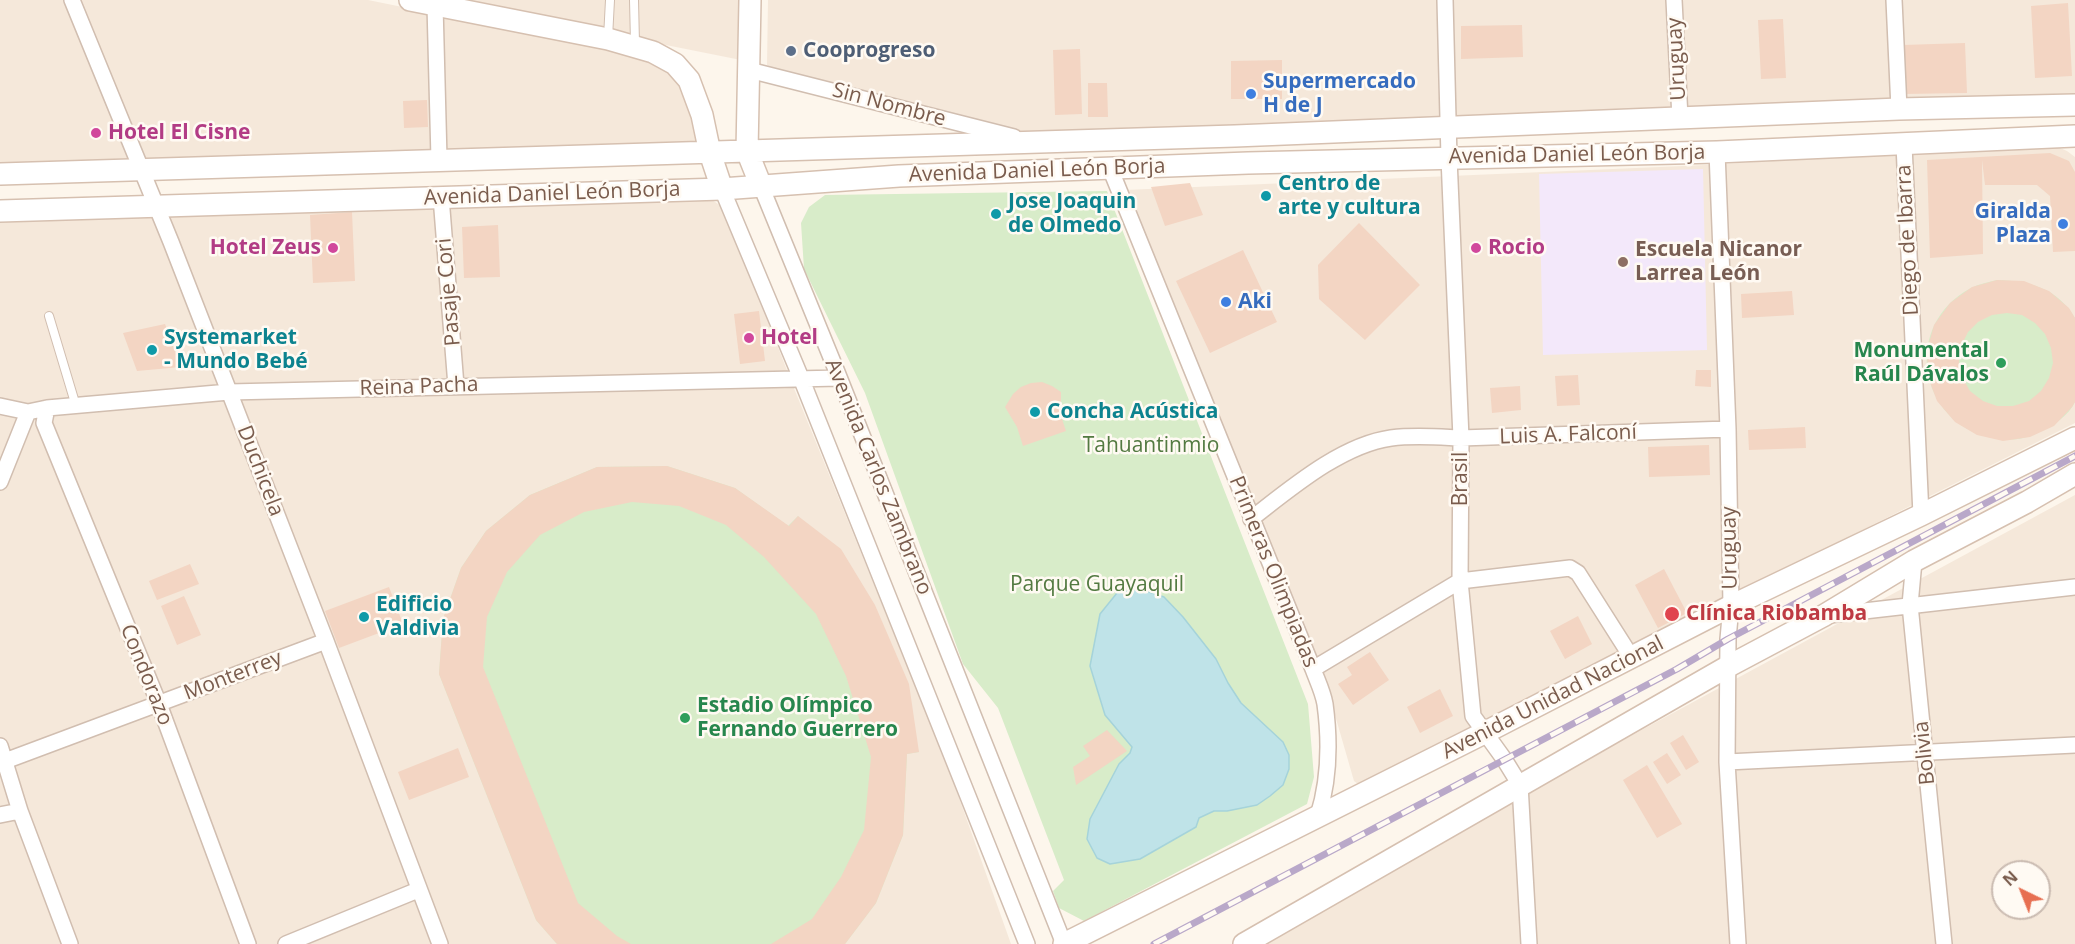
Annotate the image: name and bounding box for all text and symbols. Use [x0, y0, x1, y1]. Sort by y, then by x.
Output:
street label: Uruguay [1662, 17, 1692, 101]
place label: Cooprogreso [803, 38, 935, 64]
marker: Cooprogreso [784, 44, 798, 58]
place label: Supermercado H de J [1263, 69, 1416, 119]
street label: Sin Nombre [830, 78, 948, 132]
marker: Supermercado H de J [1244, 87, 1258, 101]
place label: Hotel El Cisne [108, 120, 251, 146]
marker: Hotel El Cisne [89, 126, 103, 140]
street label: Avenida Daniel León Borja [1448, 140, 1706, 170]
street label: Avenida Daniel León Borja [908, 154, 1166, 188]
street label: Diego de Ibarra [1891, 164, 1925, 316]
place label: Centro de arte y cultura [1278, 171, 1421, 221]
street label: Avenida Daniel León Borja [423, 177, 681, 211]
place label: Jose Joaquin de Olmedo [1008, 189, 1136, 239]
marker: Centro de arte y cultura [1259, 189, 1273, 203]
place label: Giralda Plaza [1975, 199, 2051, 249]
marker: Jose Joaquin de Olmedo [989, 207, 1003, 221]
marker: Giralda Plaza [2056, 217, 2070, 231]
place label: Hotel Zeus [210, 235, 321, 261]
place label: Rocio [1488, 235, 1545, 261]
street label: Pasaje Cori [432, 237, 466, 347]
place label: Escuela Nicanor Larrea León [1635, 237, 1802, 287]
marker: Hotel Zeus [326, 241, 340, 255]
marker: Rocio [1469, 241, 1483, 255]
marker: Escuela Nicanor Larrea León [1616, 255, 1630, 269]
place label: Aki [1238, 289, 1272, 315]
marker: Aki [1219, 295, 1233, 309]
place label: Systemarket - Mundo Bebé [164, 325, 308, 375]
place label: Hotel [761, 325, 818, 351]
marker: Hotel [742, 331, 756, 345]
place label: Monumental Raúl Dávalos [1854, 338, 1989, 388]
marker: Systemarket - Mundo Bebé [145, 343, 159, 357]
street label: Avenida Carlos Zambrano [819, 355, 937, 599]
marker: Monumental Raúl Dávalos [1994, 356, 2008, 370]
street label: Reina Pacha [359, 372, 479, 402]
place label: Concha Acústica [1047, 399, 1218, 425]
marker: Concha Acústica [1028, 405, 1042, 419]
street label: Luis A. Falconí [1499, 420, 1637, 450]
street label: Duchicela [231, 422, 289, 520]
park label: Tahuantinmio [1083, 433, 1219, 459]
street label: Brasil [1448, 452, 1474, 506]
street label: Primeras Olimpiadas [1223, 473, 1323, 671]
street label: Uruguay [1717, 506, 1743, 590]
park label: Parque Guayaquil [1010, 572, 1184, 598]
place label: Edificio Valdivia [376, 592, 459, 642]
place label: Clínica Riobamba [1686, 601, 1867, 627]
marker: Clínica Riobamba [1663, 605, 1681, 623]
marker: Edificio Valdivia [357, 610, 371, 624]
street label: Condorazo [114, 621, 178, 729]
street label: Avenida Unidad Nacional [1438, 631, 1668, 765]
street label: Monterrey [180, 646, 286, 706]
place label: Estadio Olímpico Fernando Guerrero [697, 693, 898, 743]
marker: Estadio Olímpico Fernando Guerrero [678, 711, 692, 725]
street label: Bolivia [1909, 720, 1941, 786]
north arrow [1991, 860, 2051, 920]
text: N [1998, 866, 2022, 891]

